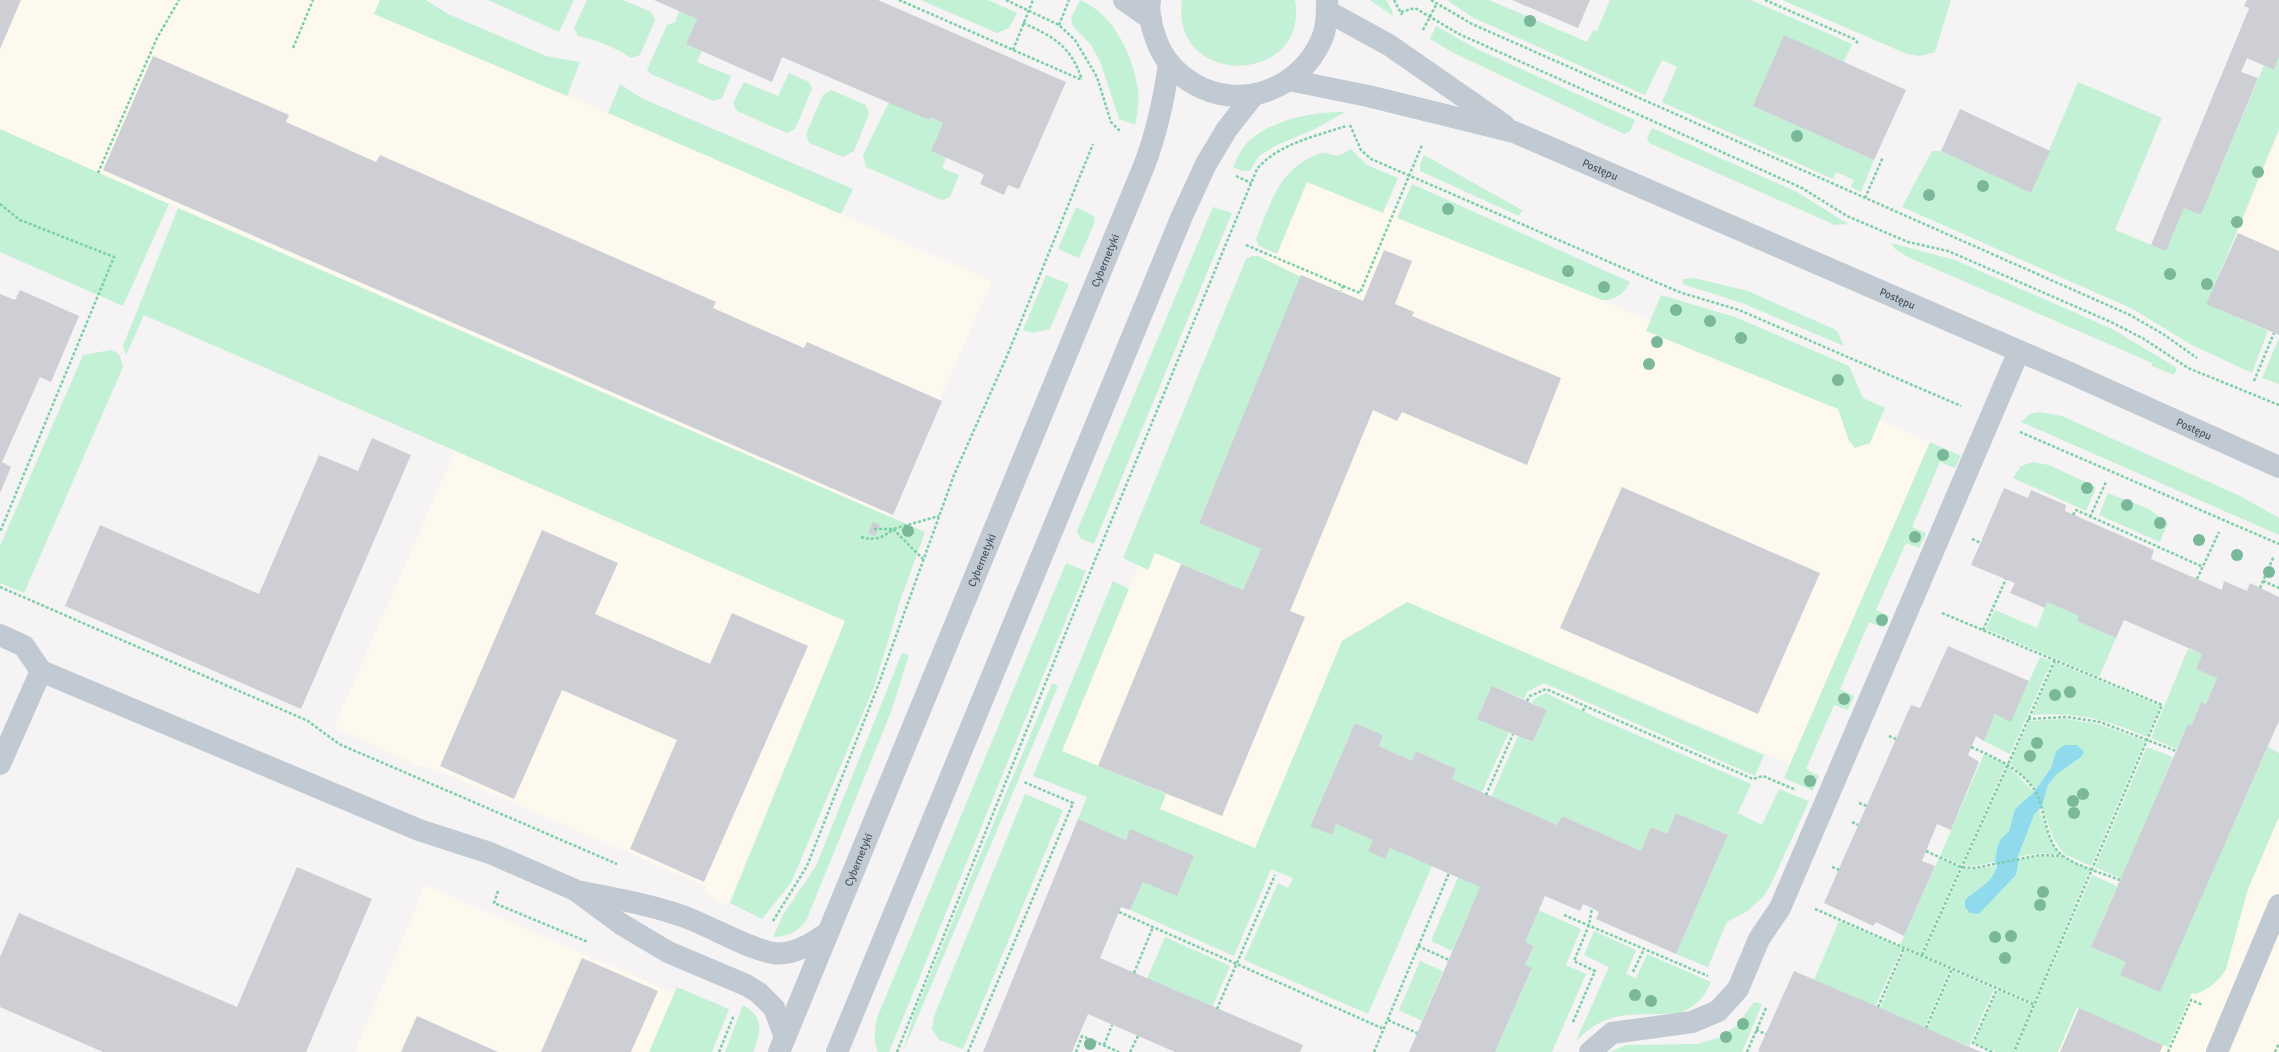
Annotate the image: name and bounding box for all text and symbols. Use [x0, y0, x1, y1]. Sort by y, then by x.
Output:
street label: Postępu [1580, 156, 1620, 183]
street label: Cybernetyki [1088, 232, 1122, 289]
street label: Postępu [1878, 285, 1917, 312]
street label: Postępu [2174, 415, 2214, 442]
street label: Cybernetyki [965, 532, 998, 589]
street label: Cybernetyki [842, 831, 875, 888]

